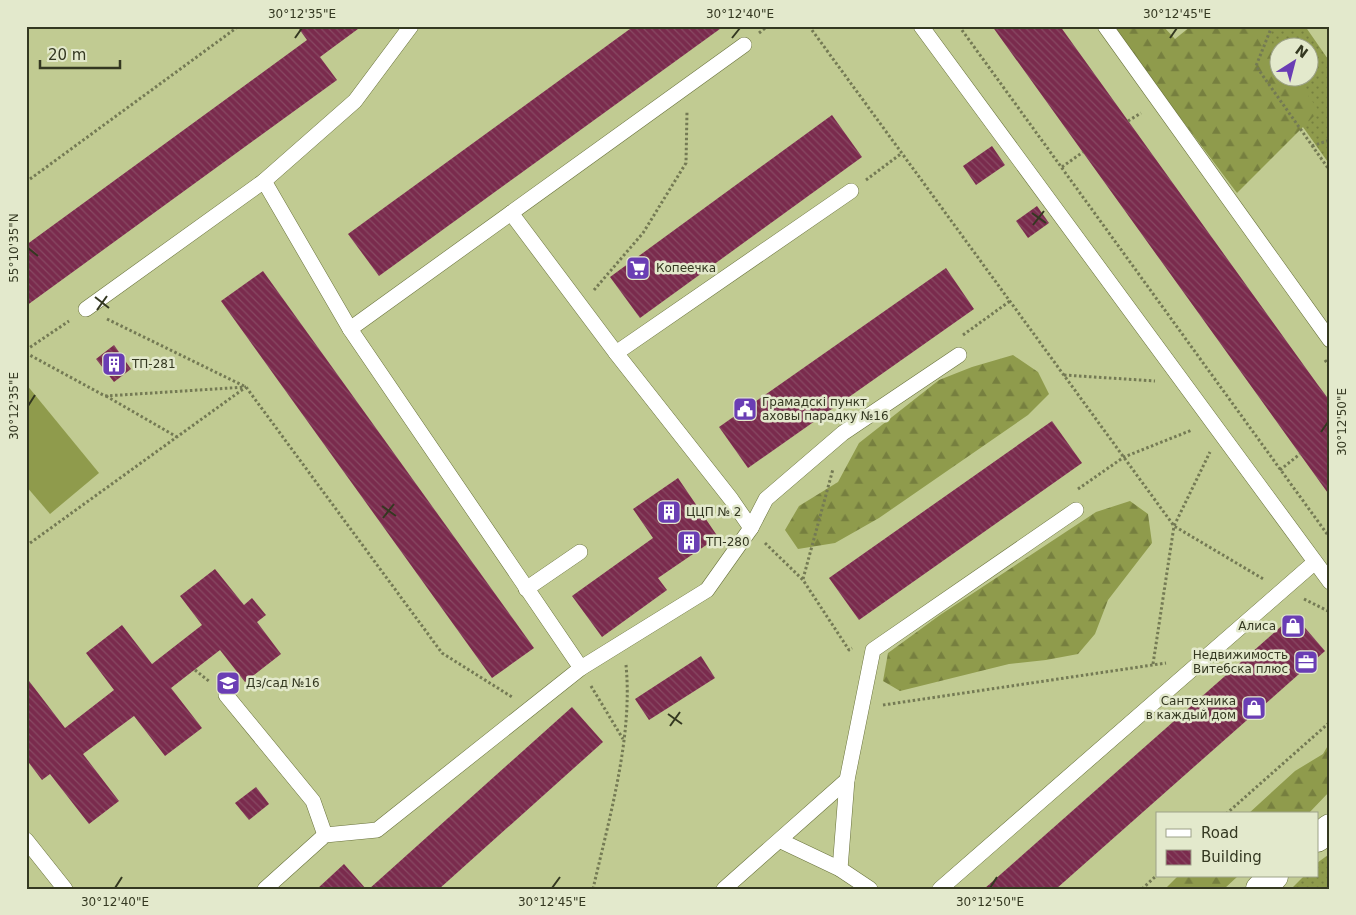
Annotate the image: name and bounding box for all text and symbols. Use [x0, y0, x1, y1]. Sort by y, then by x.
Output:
text: 30°12'35"E [268, 7, 336, 21]
text: 30°12'40"E [706, 7, 774, 21]
text: 30°12'45"E [1143, 7, 1211, 21]
scale bar [40, 38, 120, 70]
north arrow [1268, 38, 1318, 88]
text: N [1292, 42, 1311, 61]
text: 20 m [48, 46, 86, 64]
text: 55°10'35"N [7, 213, 21, 283]
supermarket icon: Копеечка [625, 255, 651, 281]
place label: Копеечка [656, 261, 716, 275]
building icon: ТП-281 [101, 351, 127, 377]
place label: ТП-281 [131, 357, 176, 371]
text: 30°12'35"E [7, 372, 21, 440]
text: 30°12'50"E [1335, 388, 1349, 456]
place label: Грамадскі пункт аховы парадку №16 [762, 395, 889, 423]
public building icon: Грамадскі пункт аховы парадку №16 [732, 396, 758, 422]
building icon: ЦЦП № 2 [656, 499, 682, 525]
place label: ЦЦП № 2 [686, 505, 741, 519]
building icon: ТП-280 [676, 529, 702, 555]
place label: ТП-280 [705, 535, 750, 549]
shop icon: Алиса [1280, 613, 1306, 639]
place label: Алиса [1238, 619, 1276, 633]
place label: Недвижимость Витебска плюс [1193, 648, 1288, 676]
office icon: Недвижимость Витебска плюс [1293, 649, 1319, 675]
school or university icon: Дз/сад №16 [215, 670, 241, 696]
place label: Дз/сад №16 [246, 676, 320, 690]
place label: Сантехника в каждый дом [1146, 694, 1236, 722]
shop icon: Сантехника в каждый дом [1241, 695, 1267, 721]
legend [1156, 812, 1318, 878]
text: Road [1201, 824, 1239, 842]
text: Building [1201, 848, 1262, 866]
text: 30°12'40"E [81, 895, 149, 909]
text: 30°12'45"E [518, 895, 586, 909]
text: 30°12'50"E [956, 895, 1024, 909]

